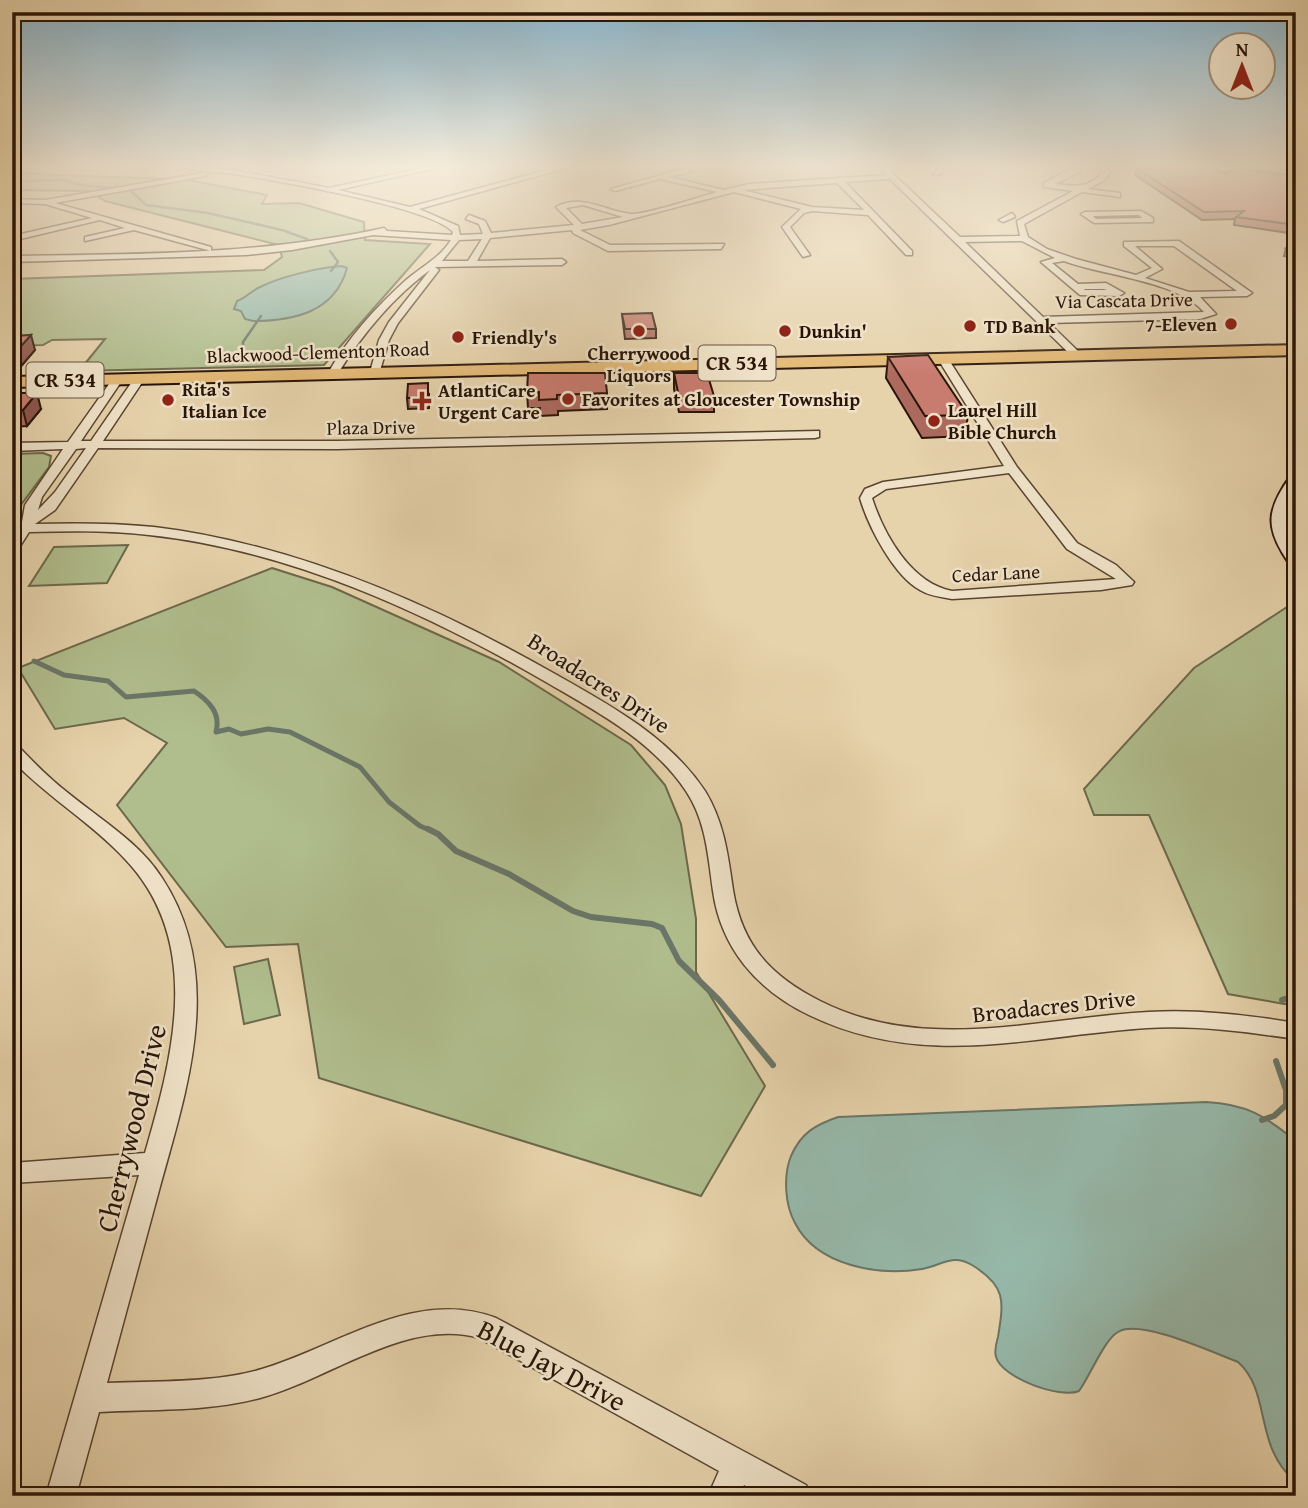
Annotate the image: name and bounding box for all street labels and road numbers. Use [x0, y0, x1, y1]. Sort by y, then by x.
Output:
street label: Via Cascata Drive [1055, 285, 1193, 315]
street label: Blackwood-Clementon Road [206, 334, 431, 370]
road number: CR 534 [698, 346, 776, 380]
road number: CR 534 [27, 362, 104, 398]
street label: Plaza Drive [326, 412, 416, 442]
street label: Cedar Lane [951, 557, 1041, 589]
street label: Broadacres Drive [522, 624, 677, 741]
street label: Broadacres Drive [971, 981, 1137, 1030]
street label: Cherrywood Drive [85, 1020, 176, 1236]
street label: Blue Jay Drive [471, 1308, 634, 1421]

